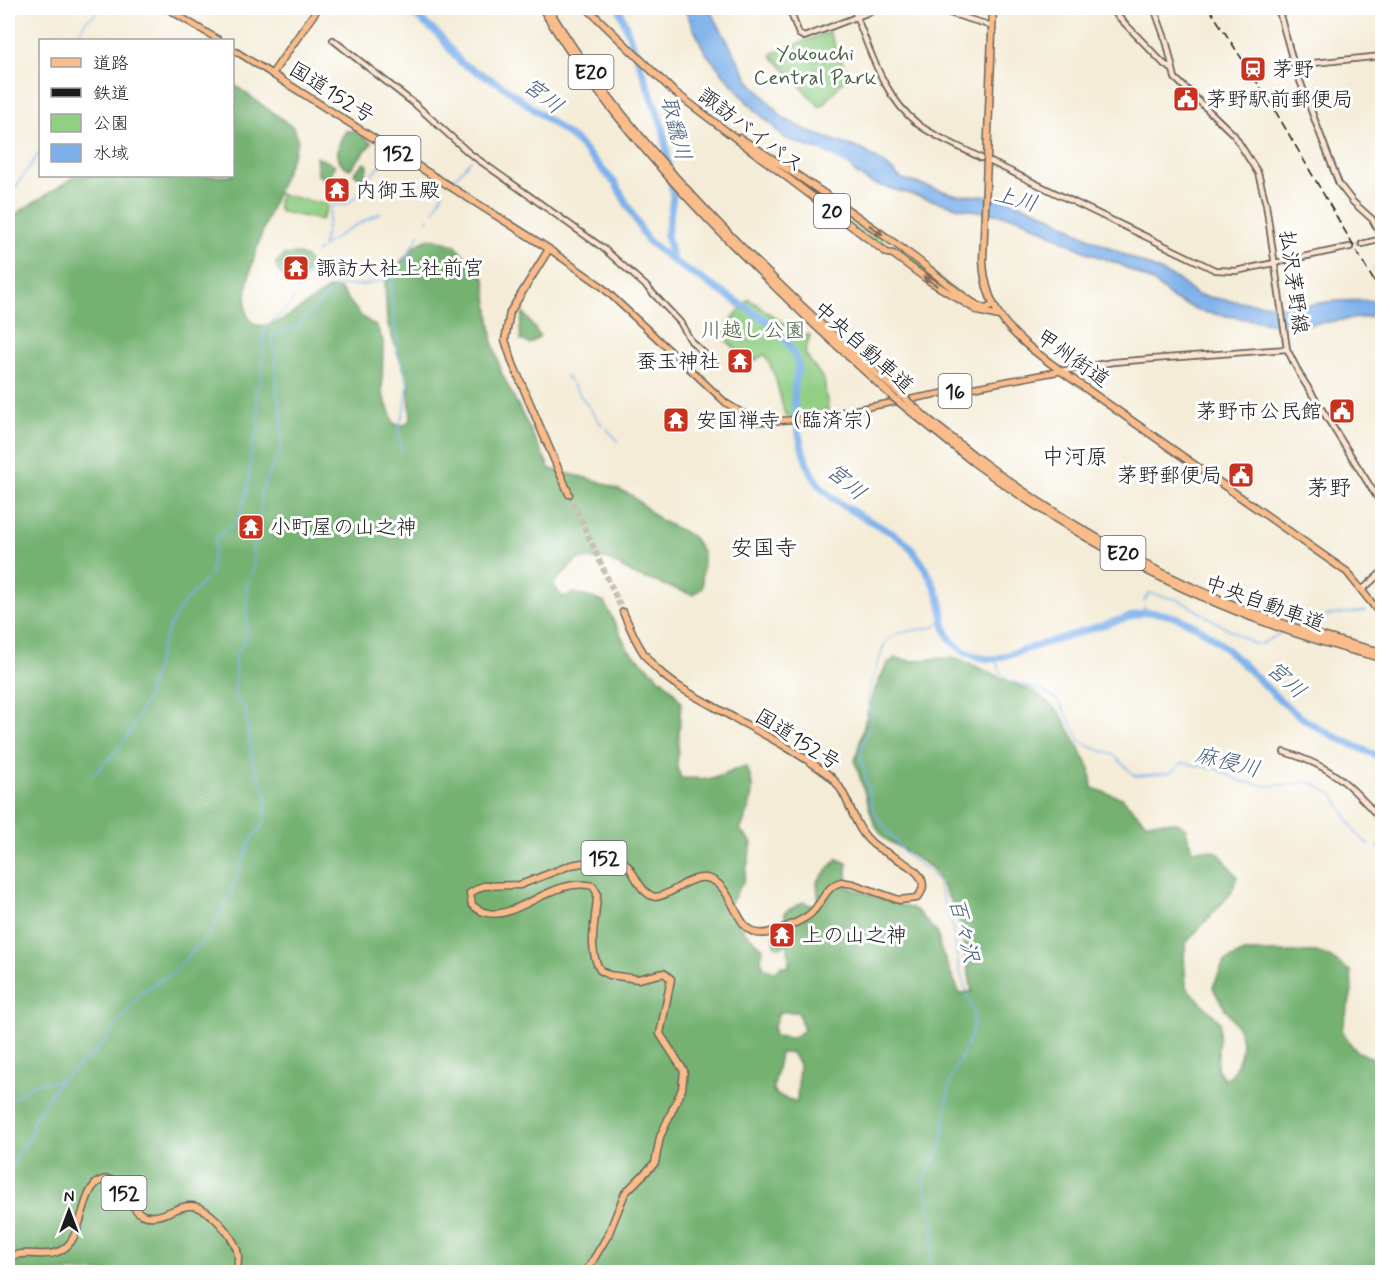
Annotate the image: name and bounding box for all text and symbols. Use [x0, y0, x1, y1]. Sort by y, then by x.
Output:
legend [39, 39, 234, 177]
park label: Yokouchi Central Park [753, 40, 877, 92]
text: 道路 [93, 52, 129, 76]
station icon: 茅野 [1238, 54, 1268, 84]
road number: E20 [568, 55, 614, 89]
street label: 国道152号 [283, 56, 380, 130]
place label: 茅野 [1272, 56, 1314, 84]
water label: 宮川 [517, 72, 569, 121]
text: 鉄道 [93, 82, 129, 106]
street label: 諏訪バイパス [692, 82, 809, 180]
public building icon: 茅野駅前郵便局 [1171, 84, 1201, 114]
place label: 茅野駅前郵便局 [1206, 86, 1353, 114]
water label: 取飜川 [653, 93, 697, 164]
text: 公園 [93, 112, 129, 136]
road number: 152 [376, 136, 420, 170]
text: 水域 [93, 142, 129, 166]
temple icon: 内御玉殿 [322, 175, 352, 205]
place label: 内御玉殿 [356, 177, 440, 205]
water label: 上川 [991, 181, 1040, 219]
road number: 20 [814, 194, 850, 228]
one-way arrow [867, 224, 883, 236]
street label: 払沢茅野線 [1272, 228, 1314, 336]
temple icon: 諏訪大社上社前宮 [281, 253, 311, 283]
place label: 諏訪大社上社前宮 [316, 255, 484, 283]
one-way arrow [922, 276, 938, 287]
street label: 中央自動車道 [807, 295, 920, 400]
park label: 川越し公園 [701, 317, 806, 345]
street label: 甲州街道 [1030, 323, 1115, 394]
temple icon: 蚕玉神社 [725, 346, 755, 376]
place label: 蚕玉神社 [636, 348, 720, 376]
road number: 16 [938, 374, 972, 408]
public building icon: 茅野市公民館 [1327, 396, 1357, 426]
place label: 茅野市公民館 [1196, 398, 1322, 426]
temple icon: 安国禅寺（臨済宗） [661, 405, 691, 435]
place label: 安国禅寺（臨済宗） [696, 407, 885, 435]
district label: 中河原 [1042, 444, 1108, 472]
water label: 宮川 [820, 458, 872, 507]
public building icon: 茅野郵便局 [1226, 460, 1256, 490]
place label: 茅野郵便局 [1117, 462, 1222, 490]
district label: 茅野 [1307, 475, 1351, 503]
temple icon: 小町屋の山之神 [236, 512, 266, 542]
place label: 小町屋の山之神 [270, 514, 417, 542]
district label: 安国寺 [731, 535, 797, 563]
road number: E20 [1100, 536, 1146, 570]
street label: 中央自動車道 [1201, 569, 1329, 639]
water label: 宮川 [1260, 655, 1311, 706]
street label: 国道152号 [749, 703, 846, 777]
water label: 麻侵川 [1192, 741, 1263, 785]
road number: 152 [582, 841, 626, 875]
water label: 百々沢 [941, 895, 985, 967]
temple icon: 上の山之神 [767, 920, 797, 950]
place label: 上の山之神 [802, 922, 907, 950]
road number: 152 [102, 1176, 146, 1210]
north arrow [39, 1181, 99, 1241]
text: N [64, 1187, 74, 1208]

